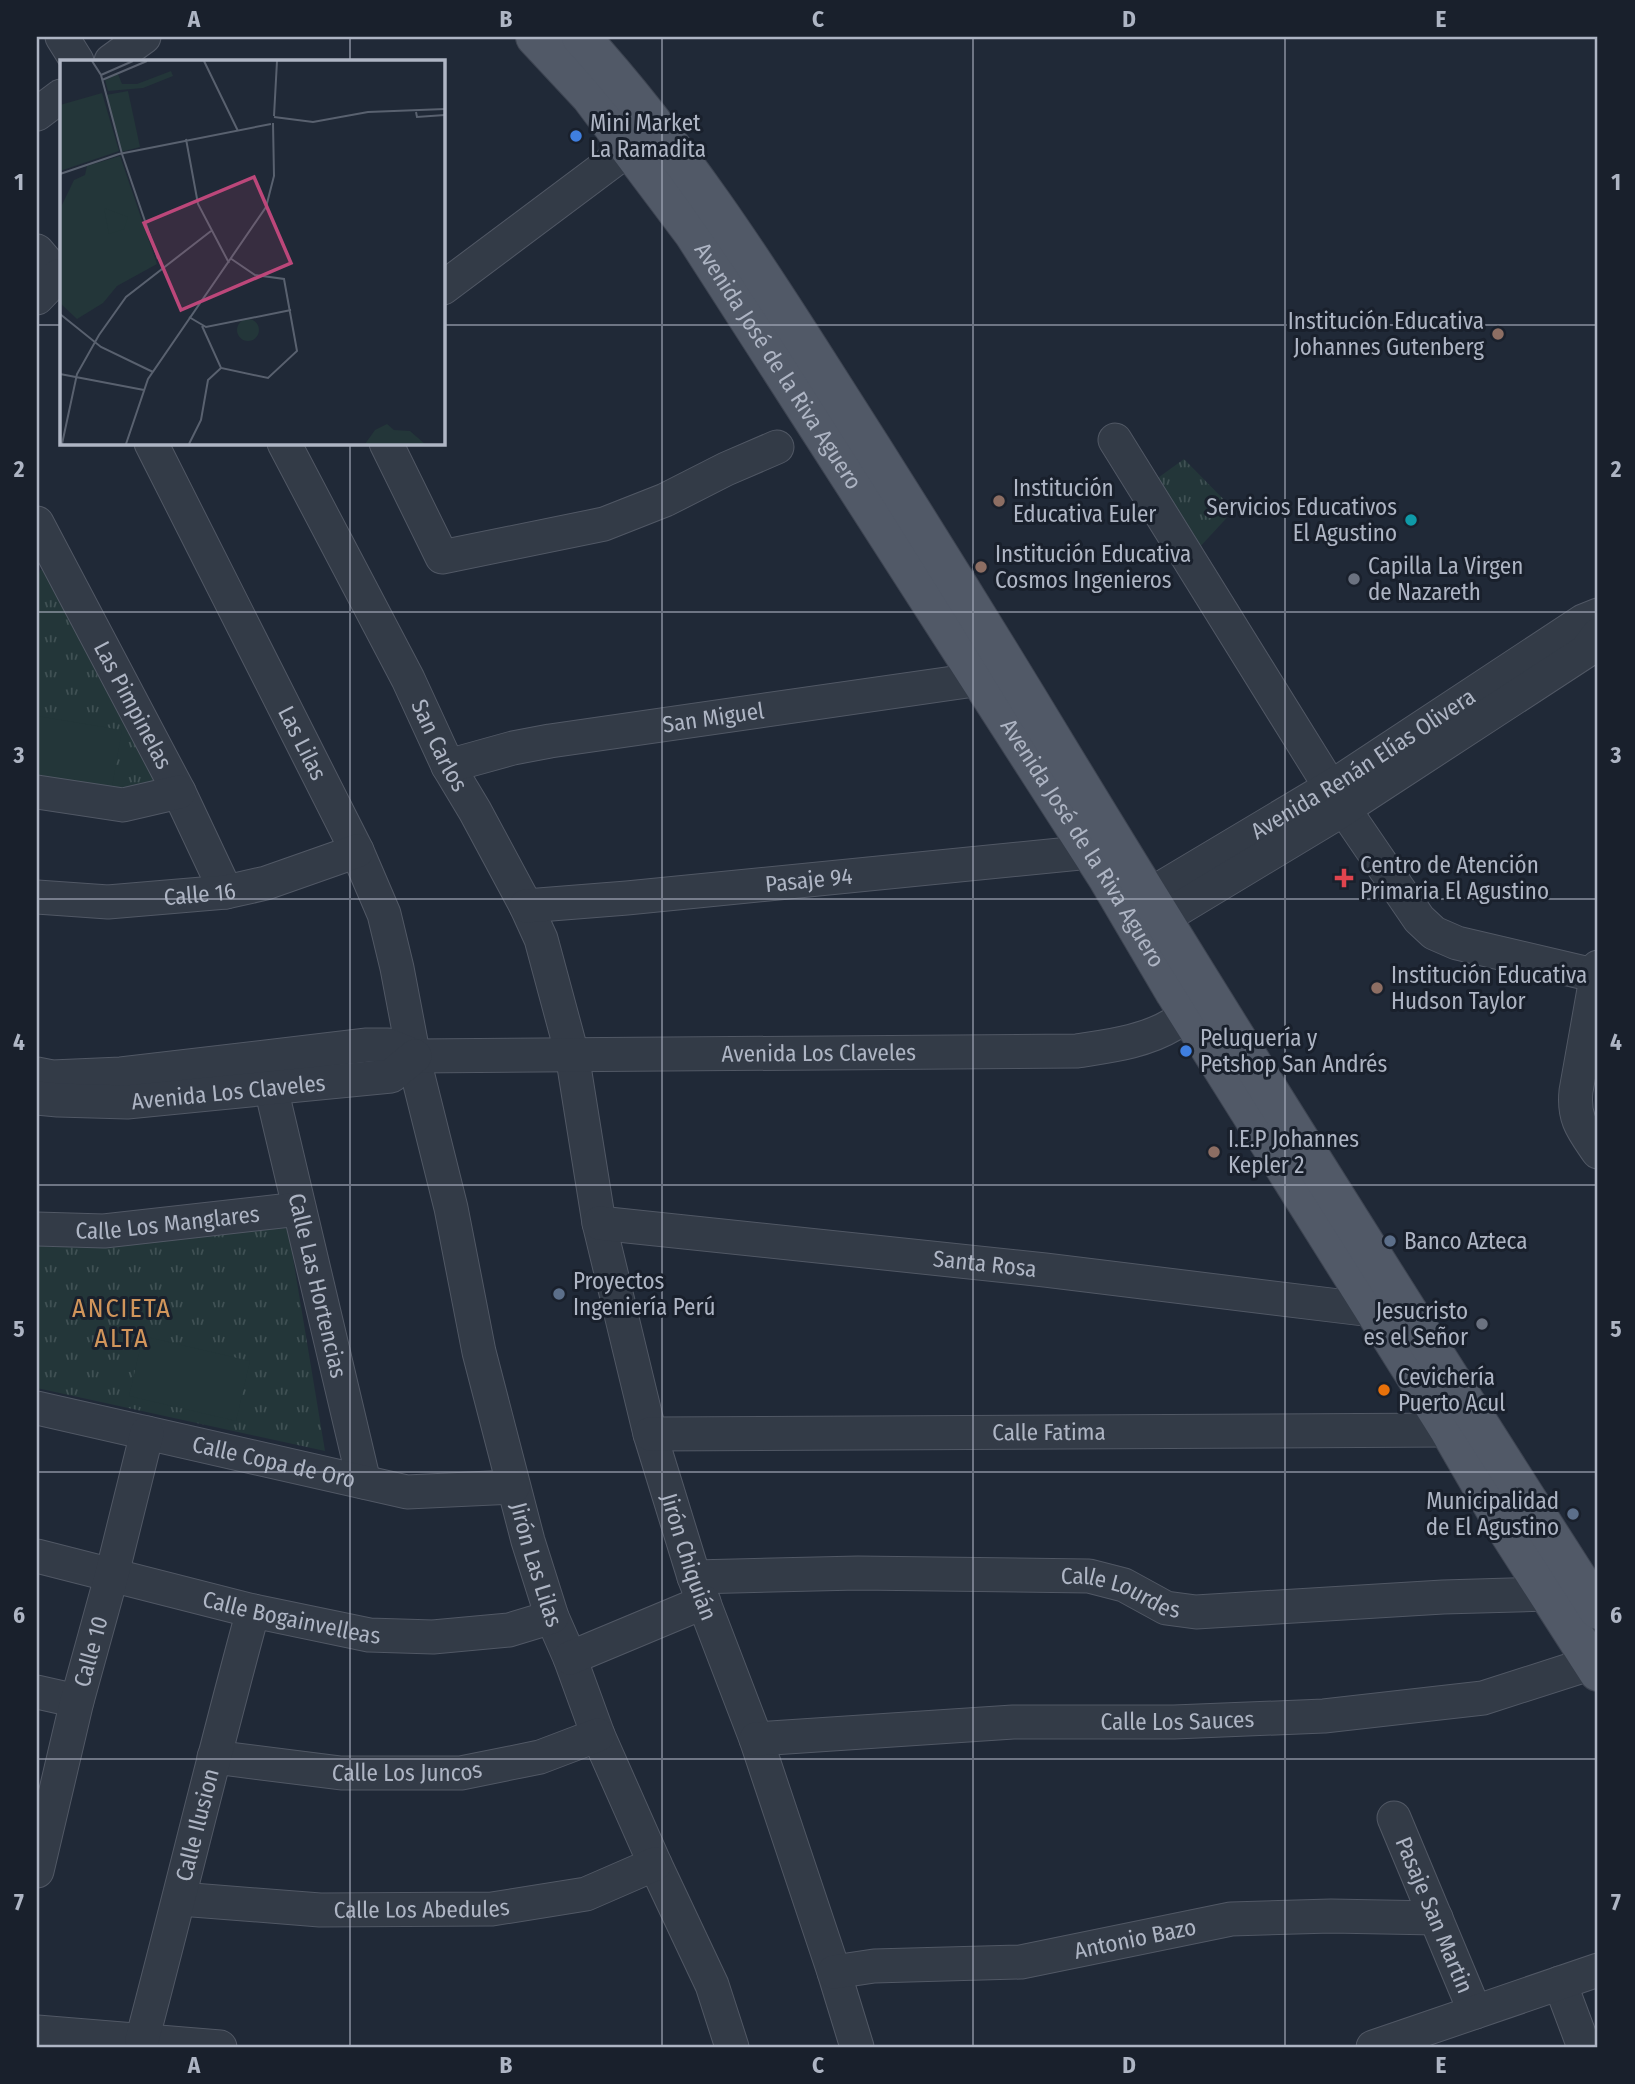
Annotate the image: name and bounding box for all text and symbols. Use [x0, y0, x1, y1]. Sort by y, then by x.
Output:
text: A [187, 5, 201, 33]
text: B [500, 5, 513, 33]
text: C [812, 5, 824, 33]
text: D [1122, 5, 1136, 33]
text: E [1436, 5, 1447, 33]
inset map [60, 60, 444, 444]
place label: Mini Market La Ramadita [590, 109, 706, 163]
marker: Mini Market La Ramadita [568, 128, 584, 144]
text: 1 [14, 168, 24, 196]
text: 1 [1611, 168, 1621, 196]
street label: Avenida José de la Riva Aguero [689, 237, 868, 495]
place label: Institución Educativa Johannes Gutenberg [1288, 307, 1484, 361]
marker: Institución Educativa Johannes Gutenberg [1490, 326, 1506, 342]
text: 2 [13, 455, 25, 483]
text: 2 [1610, 455, 1622, 483]
place label: Institución Educativa Euler [1013, 474, 1156, 528]
marker: Institución Educativa Euler [991, 493, 1007, 509]
place label: Servicios Educativos El Agustino [1206, 493, 1397, 547]
marker: Servicios Educativos El Agustino [1403, 512, 1419, 528]
place label: Institución Educativa Cosmos Ingenieros [995, 540, 1191, 594]
place label: Capilla La Virgen de Nazareth [1368, 552, 1523, 606]
marker: Institución Educativa Cosmos Ingenieros [973, 559, 989, 575]
marker: Capilla La Virgen de Nazareth [1346, 571, 1362, 587]
street label: Las Pimpinelas [88, 637, 178, 774]
street label: Avenida Renán Elías Olivera [1246, 682, 1480, 845]
street label: San Carlos [405, 695, 474, 797]
street label: San Miguel [661, 696, 766, 739]
street label: Las Lilas [272, 701, 333, 785]
street label: Avenida José de la Riva Aguero [995, 713, 1171, 972]
text: 3 [13, 741, 25, 769]
text: 3 [1610, 741, 1622, 769]
place label: Centro de Atención Primaria El Agustino [1360, 851, 1549, 905]
street label: Pasaje 94 [764, 862, 854, 898]
marker: Centro de Atención Primaria El Agustino [1334, 868, 1354, 888]
street label: Calle 16 [163, 876, 238, 911]
place label: Institución Educativa Hudson Taylor [1391, 961, 1587, 1015]
marker: Institución Educativa Hudson Taylor [1369, 980, 1385, 996]
place label: Peluquería y Petshop San Andrés [1200, 1024, 1387, 1078]
text: 4 [13, 1028, 25, 1056]
text: 4 [1610, 1028, 1622, 1056]
street label: Avenida Los Claveles [721, 1038, 916, 1068]
marker: Peluquería y Petshop San Andrés [1178, 1043, 1194, 1059]
street label: Avenida Los Claveles [130, 1069, 327, 1115]
place label: I.E.P Johannes Kepler 2 [1228, 1125, 1359, 1179]
marker: I.E.P Johannes Kepler 2 [1206, 1144, 1222, 1160]
street label: Calle Las Hortencias [282, 1190, 353, 1381]
street label: Calle Los Manglares [75, 1200, 261, 1245]
place label: Banco Azteca [1404, 1227, 1528, 1255]
marker: Banco Azteca [1382, 1233, 1398, 1249]
street label: Santa Rosa [932, 1244, 1038, 1283]
place label: Proyectos Ingeniería Perú [573, 1267, 716, 1321]
marker: Proyectos Ingeniería Perú [551, 1286, 567, 1302]
district label: ANCIETA ALTA [72, 1293, 172, 1354]
place label: Jesucristo es el Señor [1364, 1297, 1468, 1351]
text: 5 [13, 1315, 25, 1343]
text: 5 [1610, 1315, 1622, 1343]
marker: Jesucristo es el Señor [1474, 1316, 1490, 1332]
place label: Cevichería Puerto Acul [1398, 1363, 1505, 1417]
marker: Cevichería Puerto Acul [1376, 1382, 1392, 1398]
street label: Calle Fatima [992, 1418, 1106, 1446]
street label: Calle Copa de Oro [190, 1430, 358, 1494]
place label: Municipalidad de El Agustino [1426, 1487, 1559, 1541]
street label: Jirón Chiquián [655, 1490, 723, 1624]
street label: Jirón Las Lilas [505, 1499, 569, 1631]
marker: Municipalidad de El Agustino [1565, 1506, 1581, 1522]
street label: Calle Lourdes [1061, 1562, 1182, 1624]
street label: Calle Bogainvelleas [200, 1585, 381, 1649]
text: 6 [13, 1601, 25, 1629]
text: 6 [1610, 1601, 1622, 1629]
street label: Calle 10 [68, 1613, 114, 1690]
street label: Calle Los Sauces [1101, 1705, 1255, 1736]
street label: Calle Los Juncos [330, 1755, 485, 1787]
street label: Calle Ilusion [169, 1766, 225, 1884]
street label: Pasaje San Martin [1389, 1833, 1479, 1997]
text: 7 [14, 1888, 24, 1916]
text: 7 [1611, 1888, 1621, 1916]
street label: Calle Los Abedules [334, 1892, 512, 1924]
street label: Antonio Bazo [1072, 1912, 1199, 1965]
text: A [187, 2051, 201, 2079]
text: B [500, 2051, 513, 2079]
text: C [812, 2051, 824, 2079]
text: D [1122, 2051, 1136, 2079]
text: E [1436, 2051, 1447, 2079]

